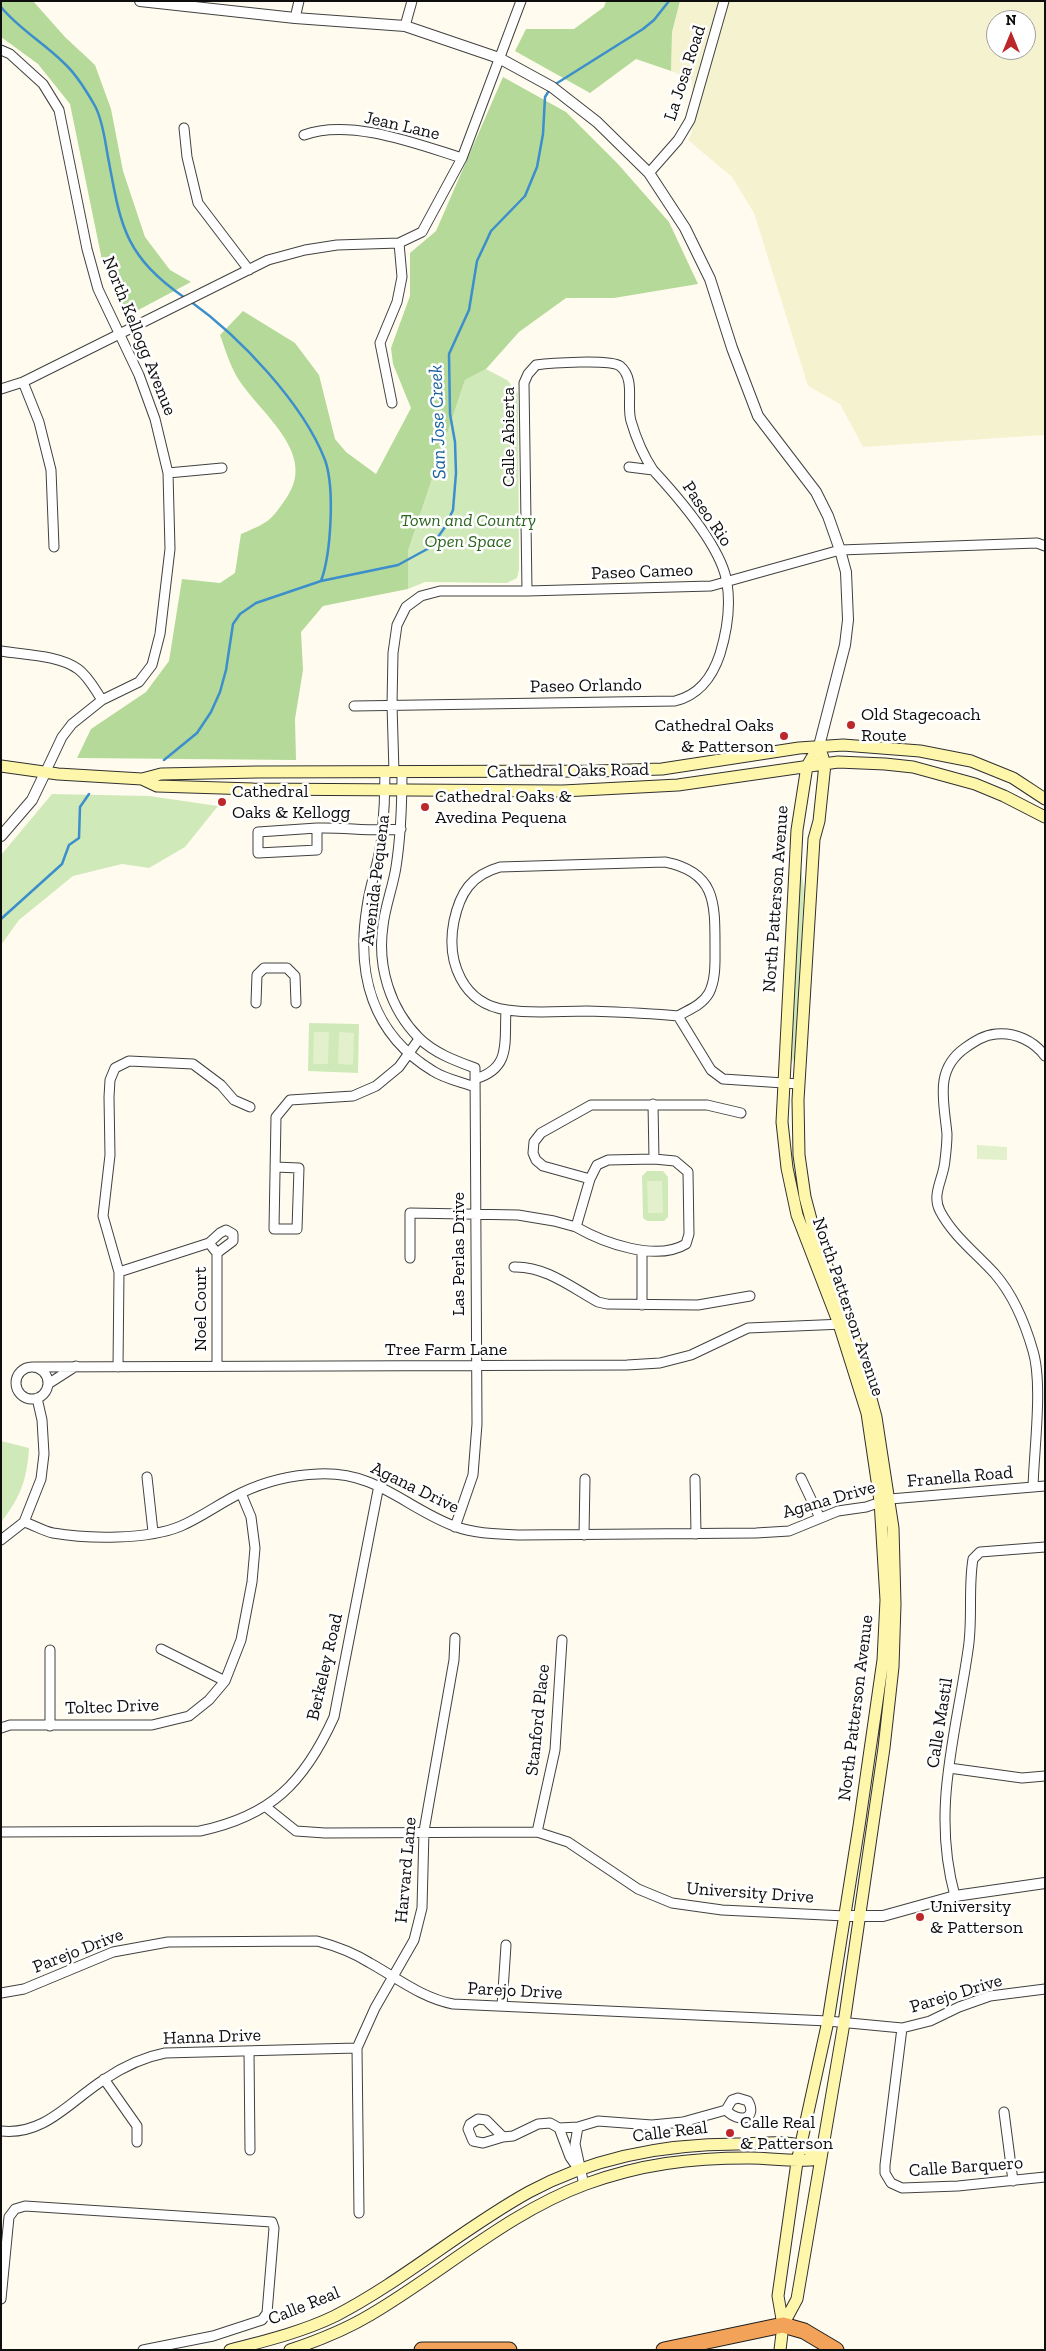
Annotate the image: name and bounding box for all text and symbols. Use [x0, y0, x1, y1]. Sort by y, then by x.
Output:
north arrow [986, 10, 1036, 60]
text: N [1006, 12, 1016, 29]
street label: La Josa Road [659, 23, 711, 123]
street label: Jean Lane [362, 107, 442, 145]
street label: North Kellogg Avenue [97, 253, 181, 419]
water label: San Jose Creek [425, 364, 451, 480]
street label: Calle Abierta [498, 387, 520, 487]
street label: Paseo Rio [677, 477, 737, 551]
park label: Town and Country Open Space [400, 510, 536, 552]
street label: Paseo Cameo [591, 559, 693, 585]
street label: Paseo Orlando [530, 674, 642, 698]
place label: Old Stagecoach Route [861, 704, 981, 746]
place label: Cathedral Oaks & Patterson [654, 715, 774, 758]
marker: Old Stagecoach Route [845, 719, 857, 731]
marker: Cathedral Oaks & Patterson [778, 730, 790, 742]
street label: Cathedral Oaks Road [487, 759, 649, 783]
place label: Cathedral Oaks & Kellogg [232, 781, 350, 824]
place label: Cathedral Oaks & Avedina Pequena [435, 786, 572, 829]
marker: Cathedral Oaks & Kellogg [216, 796, 228, 808]
marker: Cathedral Oaks & Avedina Pequena [419, 801, 431, 813]
street label: North Patterson Avenue [759, 805, 793, 993]
street label: Avenida Pequena [357, 813, 395, 947]
street label: Las Perlas Drive [448, 1192, 470, 1316]
street label: North Patterson Avenue [807, 1215, 889, 1399]
street label: Noel Court [190, 1267, 212, 1351]
street label: Tree Farm Lane [385, 1339, 507, 1361]
street label: Agana Drive [367, 1457, 463, 1519]
street label: Franella Road [906, 1462, 1014, 1492]
street label: Agana Drive [780, 1476, 878, 1524]
street label: Berkeley Road [302, 1611, 348, 1723]
street label: North Patterson Avenue [834, 1614, 878, 1802]
street label: Stanford Place [521, 1663, 555, 1777]
street label: Calle Mastil [922, 1676, 958, 1770]
street label: Toltec Drive [65, 1695, 159, 1719]
street label: Harvard Lane [391, 1816, 421, 1924]
street label: University Drive [686, 1878, 814, 1908]
place label: University & Patterson [930, 1896, 1023, 1938]
marker: University & Patterson [914, 1911, 926, 1923]
street label: Parejo Drive [30, 1924, 126, 1978]
street label: Parejo Drive [907, 1970, 1005, 2018]
street label: Parejo Drive [467, 1978, 563, 2004]
street label: Hanna Drive [163, 2024, 261, 2050]
place label: Calle Real & Patterson [740, 2112, 833, 2154]
street label: Calle Real [631, 2117, 709, 2147]
marker: Calle Real & Patterson [724, 2127, 736, 2139]
street label: Calle Barquero [908, 2152, 1024, 2182]
street label: Calle Real [265, 2282, 343, 2330]

